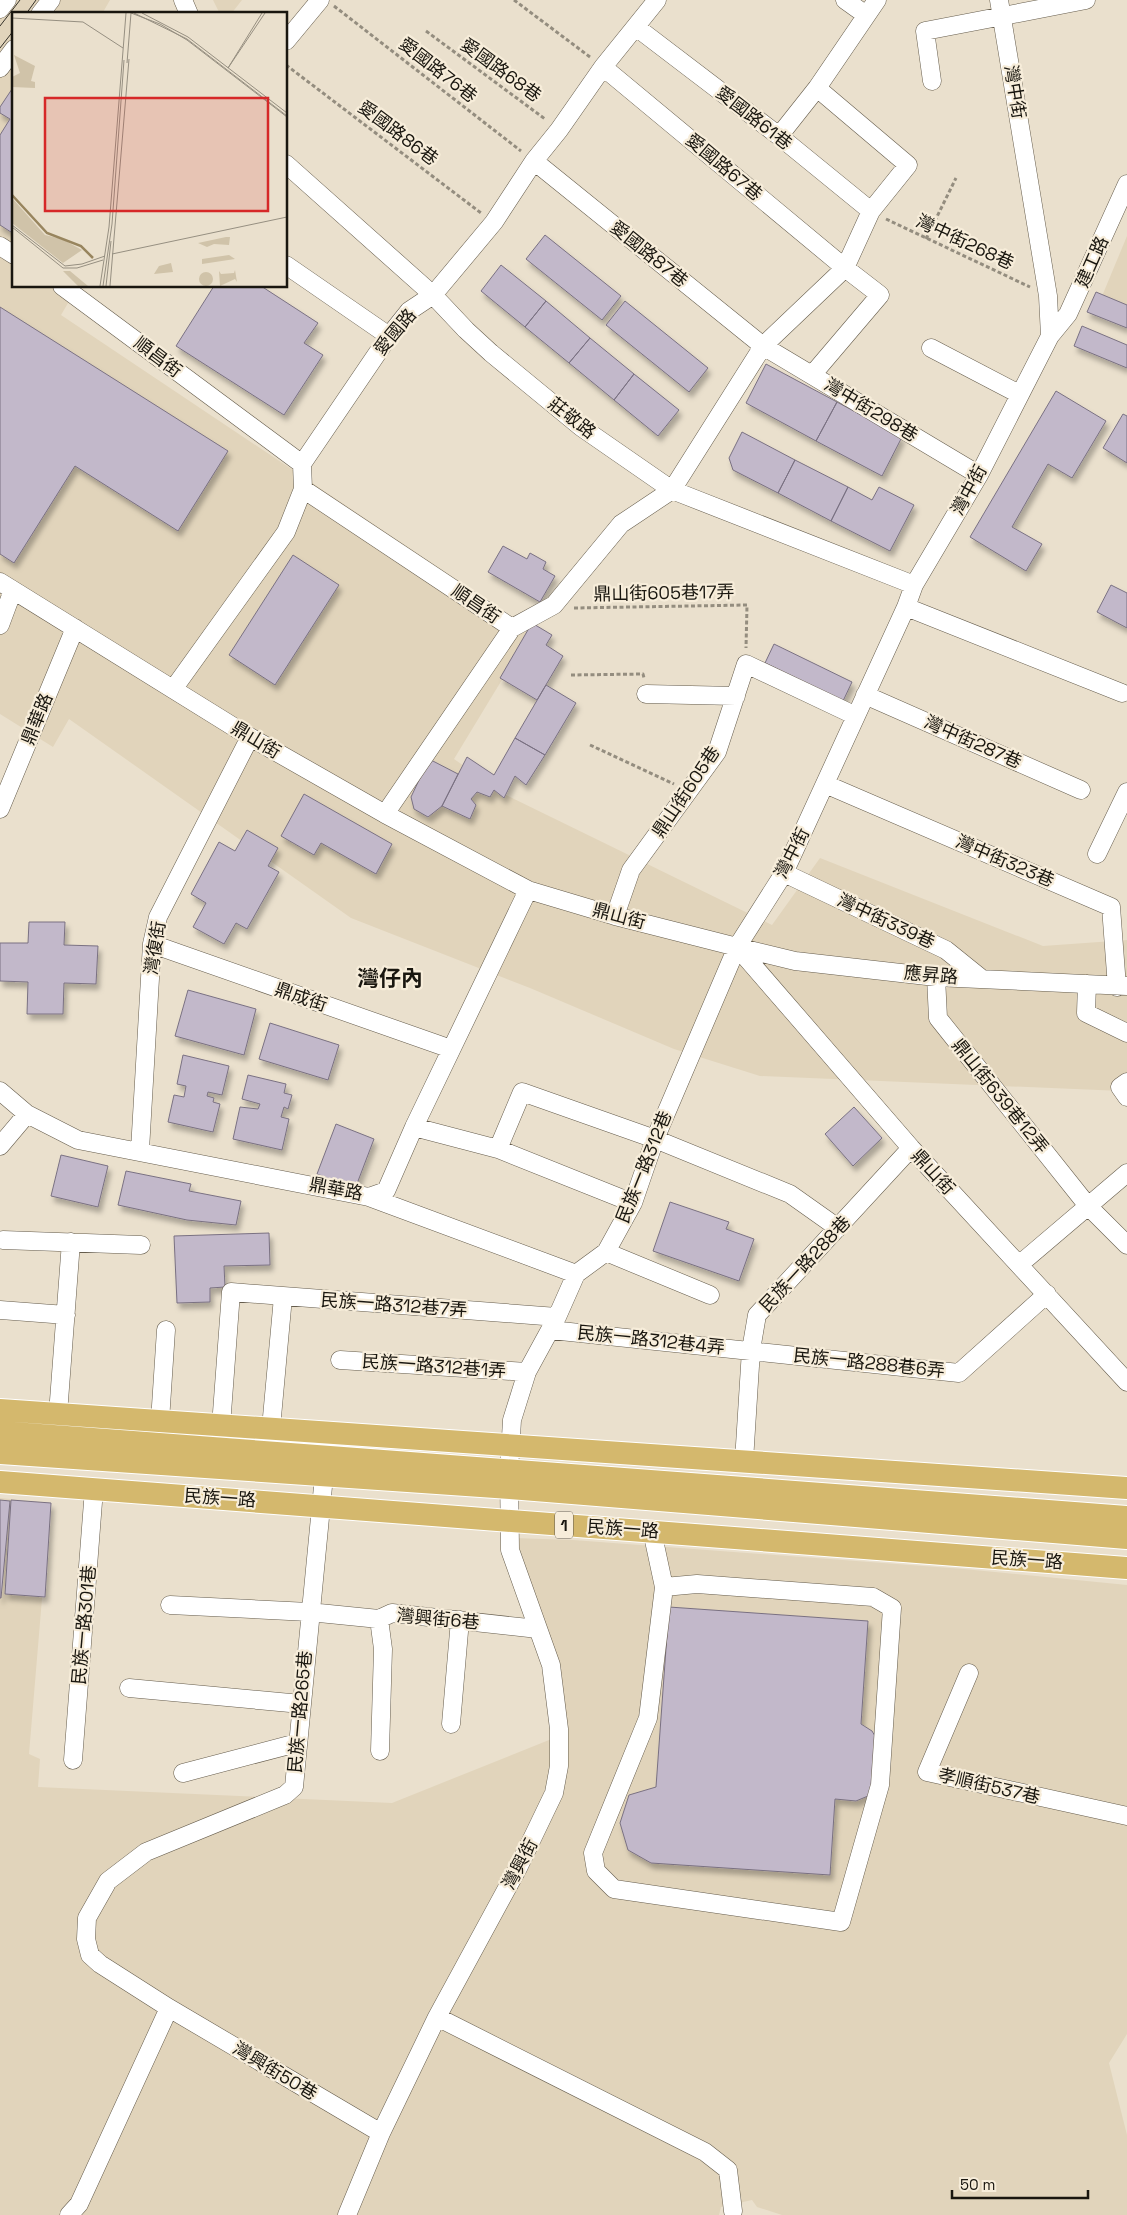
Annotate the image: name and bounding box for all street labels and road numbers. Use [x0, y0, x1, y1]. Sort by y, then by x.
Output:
street label: 愛國路76巷 [395, 32, 482, 107]
street label: 愛國路68巷 [456, 33, 546, 107]
street label: 灣中街 [1000, 63, 1031, 120]
street label: 愛國路61巷 [712, 81, 797, 155]
street label: 愛國路86巷 [354, 95, 443, 170]
street label: 愛國路67巷 [681, 128, 767, 205]
street label: 灣中街268巷 [913, 209, 1018, 274]
street label: 愛國路87巷 [606, 215, 693, 292]
street label: 建工路 [1070, 232, 1113, 291]
street label: 愛國路 [368, 304, 421, 360]
street label: 順昌街 [130, 331, 187, 382]
street label: 灣中街298巷 [820, 373, 922, 446]
street label: 莊敬路 [544, 392, 601, 443]
street label: 灣中街 [945, 461, 992, 519]
street label: 順昌街 [447, 579, 505, 628]
street label: 鼎山街605巷17弄 [593, 580, 735, 605]
street label: 鼎華路 [16, 689, 57, 748]
street label: 灣中街287巷 [921, 710, 1025, 773]
street label: 鼎山街 [227, 716, 285, 763]
street label: 鼎山街605巷 [647, 742, 725, 842]
street label: 灣中街 [769, 823, 814, 882]
street label: 灣中街323巷 [953, 830, 1058, 892]
street label: 灣中街339巷 [834, 888, 939, 953]
street label: 鼎山街 [590, 897, 648, 934]
street label: 灣復街 [139, 919, 170, 976]
street label: 應昇路 [903, 961, 959, 988]
street label: 鼎成街 [272, 977, 330, 1016]
street label: 鼎山街639巷12弄 [947, 1034, 1054, 1158]
street label: 民族一路312巷 [611, 1107, 676, 1226]
street label: 鼎山街 [907, 1144, 960, 1199]
street label: 鼎華路 [307, 1172, 365, 1205]
street label: 民族一路288巷 [754, 1211, 855, 1317]
street label: 民族一路312巷7弄 [320, 1288, 468, 1321]
street label: 民族一路312巷4弄 [576, 1320, 726, 1359]
street label: 民族一路288巷6弄 [792, 1343, 946, 1382]
street label: 民族一路312巷1弄 [361, 1349, 507, 1382]
street label: 民族一路 [183, 1484, 257, 1511]
road number: 1 [555, 1512, 573, 1538]
street label: 民族一路 [586, 1515, 660, 1542]
street label: 民族一路 [990, 1546, 1064, 1573]
street label: 民族一路301巷 [67, 1564, 100, 1686]
street label: 灣興街6巷 [396, 1603, 480, 1634]
street label: 民族一路265巷 [283, 1650, 316, 1774]
street label: 孝順街537巷 [936, 1763, 1042, 1808]
street label: 灣興街 [497, 1835, 542, 1893]
street label: 灣興街50巷 [229, 2036, 322, 2105]

